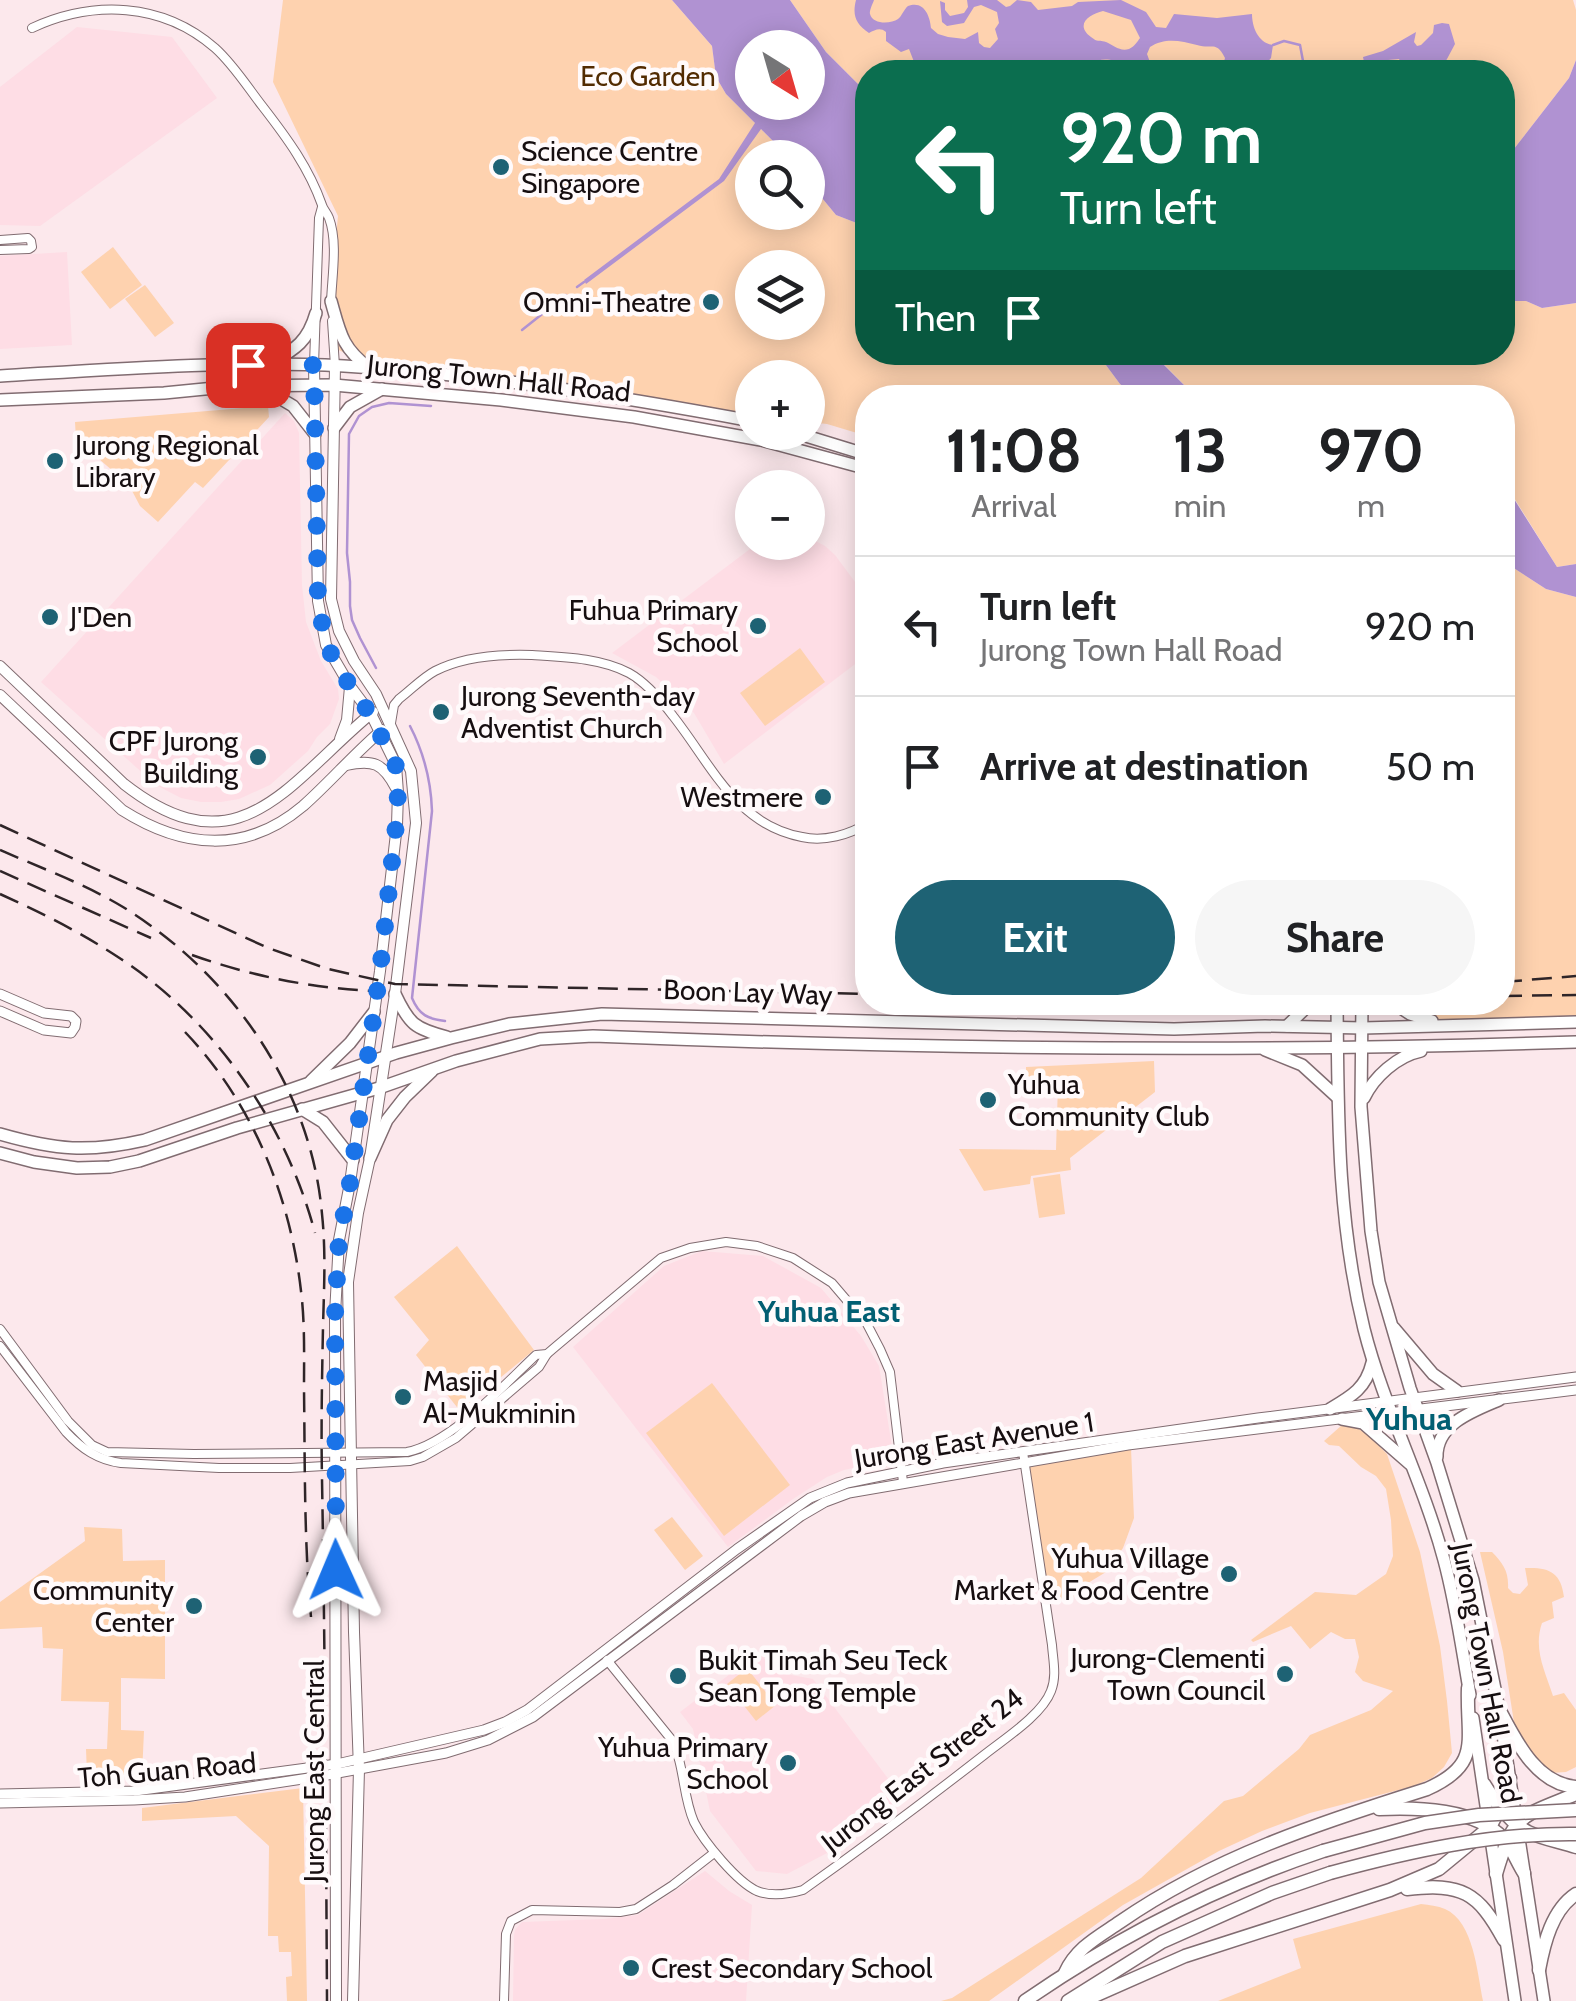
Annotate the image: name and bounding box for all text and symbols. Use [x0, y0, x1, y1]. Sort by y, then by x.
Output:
north arrow [735, 30, 825, 120]
map controls [735, 30, 825, 560]
park label: Eco Garden [580, 59, 716, 93]
text: 920 m [1060, 95, 1262, 181]
icon: left [895, 100, 1025, 230]
place label: Science Centre Singapore [521, 134, 698, 200]
button: search [735, 140, 825, 230]
marker: Science Centre Singapore [490, 156, 512, 178]
text: Turn left [1060, 181, 1217, 235]
button: layers [735, 250, 825, 340]
place label: Omni-Theatre [523, 285, 691, 319]
icon: arrive [996, 290, 1051, 345]
marker: Omni-Theatre [700, 291, 722, 313]
text: Then [895, 294, 976, 341]
pin [206, 323, 291, 408]
icon: arrive [221, 338, 276, 393]
street label: Jurong Town Hall Road [365, 347, 632, 409]
button: + [735, 360, 825, 450]
text: 11:08 [946, 414, 1082, 487]
text: 13 [1173, 414, 1227, 487]
text: 970 [1318, 414, 1424, 487]
place label: Jurong Regional Library [74, 428, 259, 494]
marker: Jurong Regional Library [44, 450, 66, 472]
button: − [735, 470, 825, 560]
text: Arrival [971, 486, 1056, 525]
text: min [1174, 486, 1226, 525]
text: m [1357, 486, 1385, 525]
text: Turn left [980, 583, 1116, 630]
place label: Fuhua Primary School [569, 593, 738, 659]
icon: left [895, 599, 950, 654]
place label: J'Den [69, 600, 132, 634]
text: 920 m [1365, 603, 1475, 650]
marker: J'Den [39, 606, 61, 628]
marker: Fuhua Primary School [747, 615, 769, 637]
text: Jurong Town Hall Road [980, 630, 1283, 669]
place label: Jurong Seventh-day Adventist Church [460, 679, 695, 745]
marker: Jurong Seventh-day Adventist Church [430, 701, 452, 723]
place label: CPF Jurong Building [109, 724, 239, 790]
icon: arrive [895, 739, 950, 794]
text: Arrive at destination [980, 743, 1309, 790]
text: 50 m [1386, 743, 1475, 790]
marker: CPF Jurong Building [247, 746, 269, 768]
place label: Westmere [681, 780, 803, 814]
marker: Westmere [812, 786, 834, 808]
button: Exit [895, 880, 1175, 995]
button: Share [1195, 880, 1475, 995]
street label: Boon Lay Way [663, 972, 833, 1012]
place label: Yuhua Community Club [1007, 1067, 1210, 1133]
marker: Yuhua Community Club [977, 1089, 999, 1111]
district label: Yuhua East [757, 1293, 900, 1330]
place label: Masjid Al-Mukminin [423, 1364, 576, 1430]
marker: Masjid Al-Mukminin [392, 1386, 414, 1408]
district label: Yuhua [1365, 1399, 1452, 1438]
street label: Jurong East Avenue 1 [851, 1404, 1096, 1476]
position arrow [284, 1518, 388, 1622]
street label: Jurong Town Hall Road [1445, 1539, 1529, 1806]
place label: Yuhua Village Market & Food Centre [954, 1541, 1209, 1607]
marker: Yuhua Village Market & Food Centre [1218, 1563, 1240, 1585]
place label: Community Center [33, 1573, 174, 1639]
marker: Community Center [183, 1595, 205, 1617]
place label: Jurong-Clementi Town Council [1069, 1641, 1265, 1707]
place label: Bukit Timah Seu Teck Sean Tong Temple [698, 1643, 948, 1709]
street label: Jurong East Central [297, 1659, 331, 1883]
marker: Jurong-Clementi Town Council [1274, 1663, 1296, 1685]
marker: Bukit Timah Seu Teck Sean Tong Temple [667, 1665, 689, 1687]
street label: Jurong East Street 24 [814, 1681, 1030, 1860]
place label: Yuhua Primary School [597, 1730, 768, 1796]
street label: Toh Guan Road [76, 1745, 258, 1795]
marker: Yuhua Primary School [777, 1752, 799, 1774]
place label: Crest Secondary School [651, 1951, 933, 1985]
marker: Crest Secondary School [620, 1957, 642, 1979]

